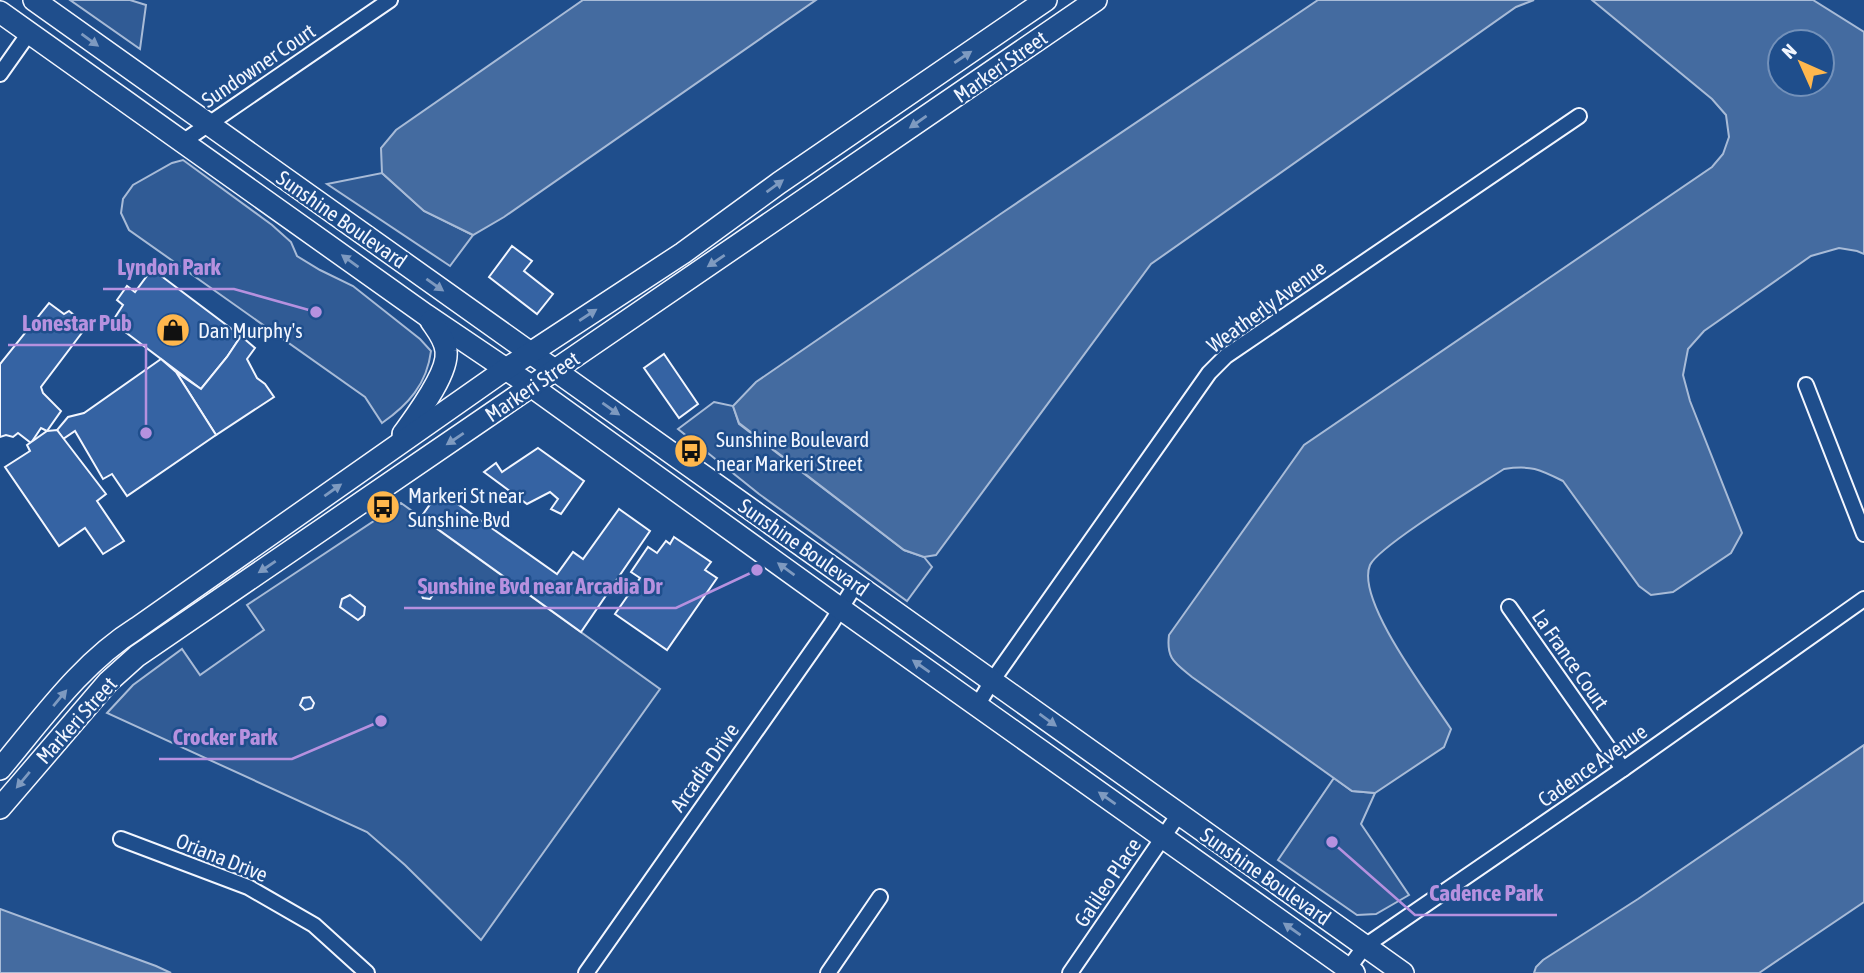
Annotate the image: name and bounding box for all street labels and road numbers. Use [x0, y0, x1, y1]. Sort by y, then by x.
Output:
street label: Sundowner Court [197, 18, 319, 112]
street label: Markeri Street [949, 25, 1051, 107]
street label: Sunshine Boulevard [272, 165, 412, 273]
street label: Weatherly Avenue [1202, 255, 1330, 357]
street label: Markeri Street [480, 346, 584, 426]
street label: Sunshine Boulevard [734, 493, 874, 601]
street label: La France Court [1528, 605, 1614, 713]
street label: Markeri Street [31, 672, 121, 768]
street label: Arcadia Drive [665, 718, 743, 816]
street label: Cadence Avenue [1533, 719, 1651, 811]
street label: Sunshine Boulevard [1196, 822, 1336, 930]
street label: Oriana Drive [173, 828, 271, 886]
street label: Galileo Place [1069, 833, 1145, 931]

